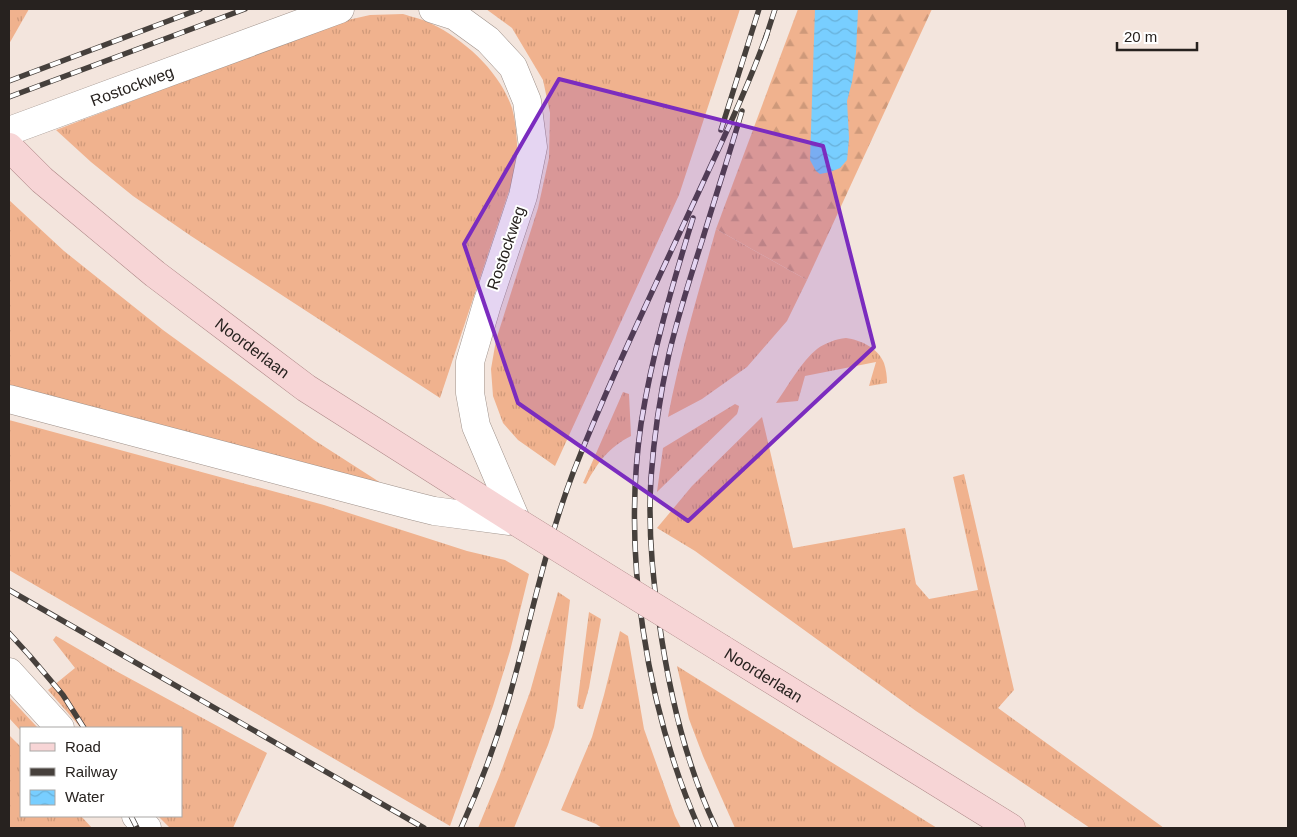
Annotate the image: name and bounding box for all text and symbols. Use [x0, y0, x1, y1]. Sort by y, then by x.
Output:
scale bar [1117, 20, 1197, 52]
text: 20 m [1124, 28, 1157, 45]
street label: Rostockweg [88, 63, 176, 109]
street label: Rostockweg [484, 204, 528, 292]
street label: Noorderlaan [212, 314, 293, 381]
street label: Noorderlaan [722, 644, 806, 705]
legend [20, 727, 182, 817]
text: Road [65, 738, 101, 755]
text: Railway [65, 763, 118, 780]
text: Water [65, 788, 104, 805]

